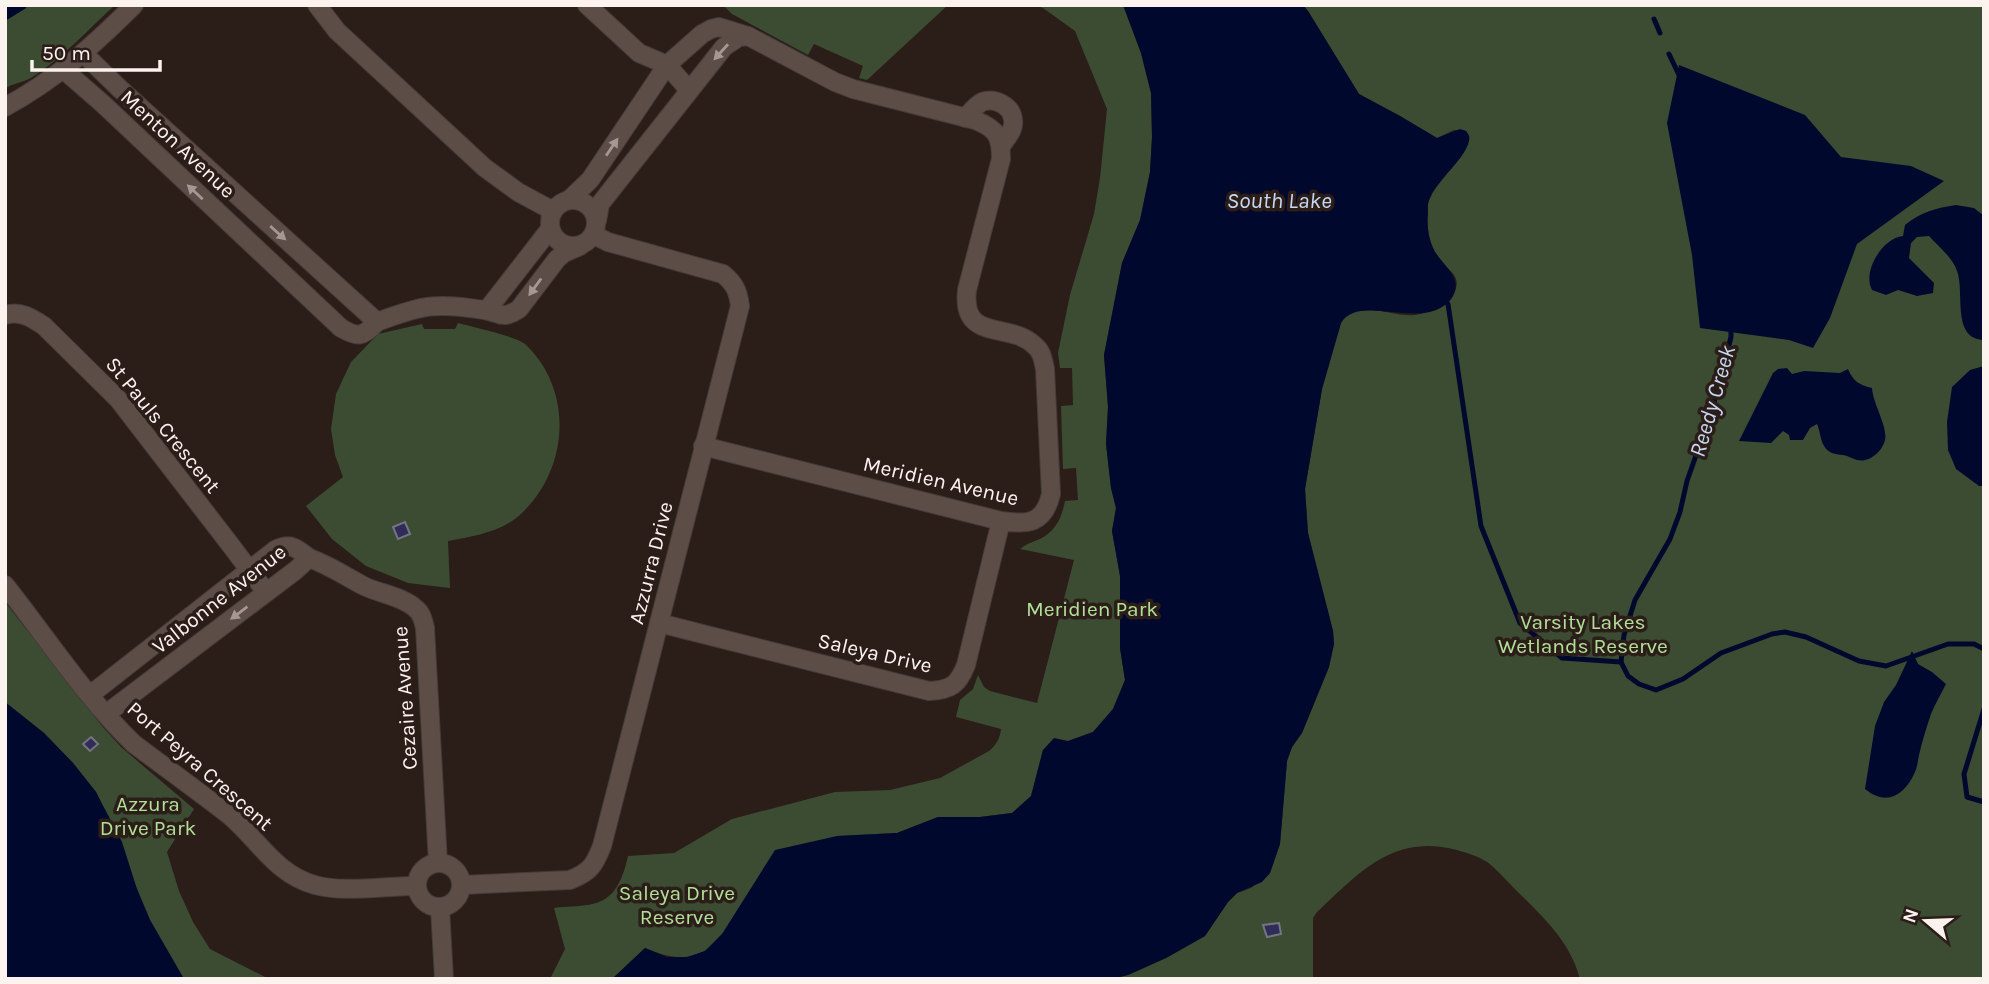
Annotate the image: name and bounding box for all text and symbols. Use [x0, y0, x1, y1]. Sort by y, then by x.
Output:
scale bar [32, 28, 159, 72]
text: 50 m [42, 41, 91, 65]
one-way arrow [713, 43, 729, 61]
street label: Menton Avenue [116, 85, 240, 203]
one-way arrow [605, 138, 619, 156]
one-way arrow [187, 185, 204, 201]
water label: South Lake [1226, 187, 1332, 214]
one-way arrow [269, 225, 286, 241]
one-way arrow [529, 278, 543, 296]
water label: Reedy Creek [1684, 342, 1741, 460]
street label: St Pauls Crescent [101, 352, 225, 498]
street label: Meridien Avenue [861, 451, 1021, 511]
street label: Azzurra Drive [624, 499, 678, 627]
street label: Valbonne Avenue [147, 539, 291, 659]
park label: Meridien Park [1026, 597, 1158, 621]
one-way arrow [230, 605, 248, 619]
park label: Varsity Lakes Wetlands Reserve [1498, 610, 1668, 658]
street label: Cezaire Avenue [388, 625, 422, 771]
street label: Saleya Drive [816, 628, 934, 678]
street label: Port Peyra Crescent [123, 696, 278, 836]
park label: Azzura Drive Park [100, 792, 196, 840]
park label: Saleya Drive Reserve [619, 881, 735, 929]
north arrow [1891, 886, 1961, 956]
text: N [1898, 906, 1923, 926]

